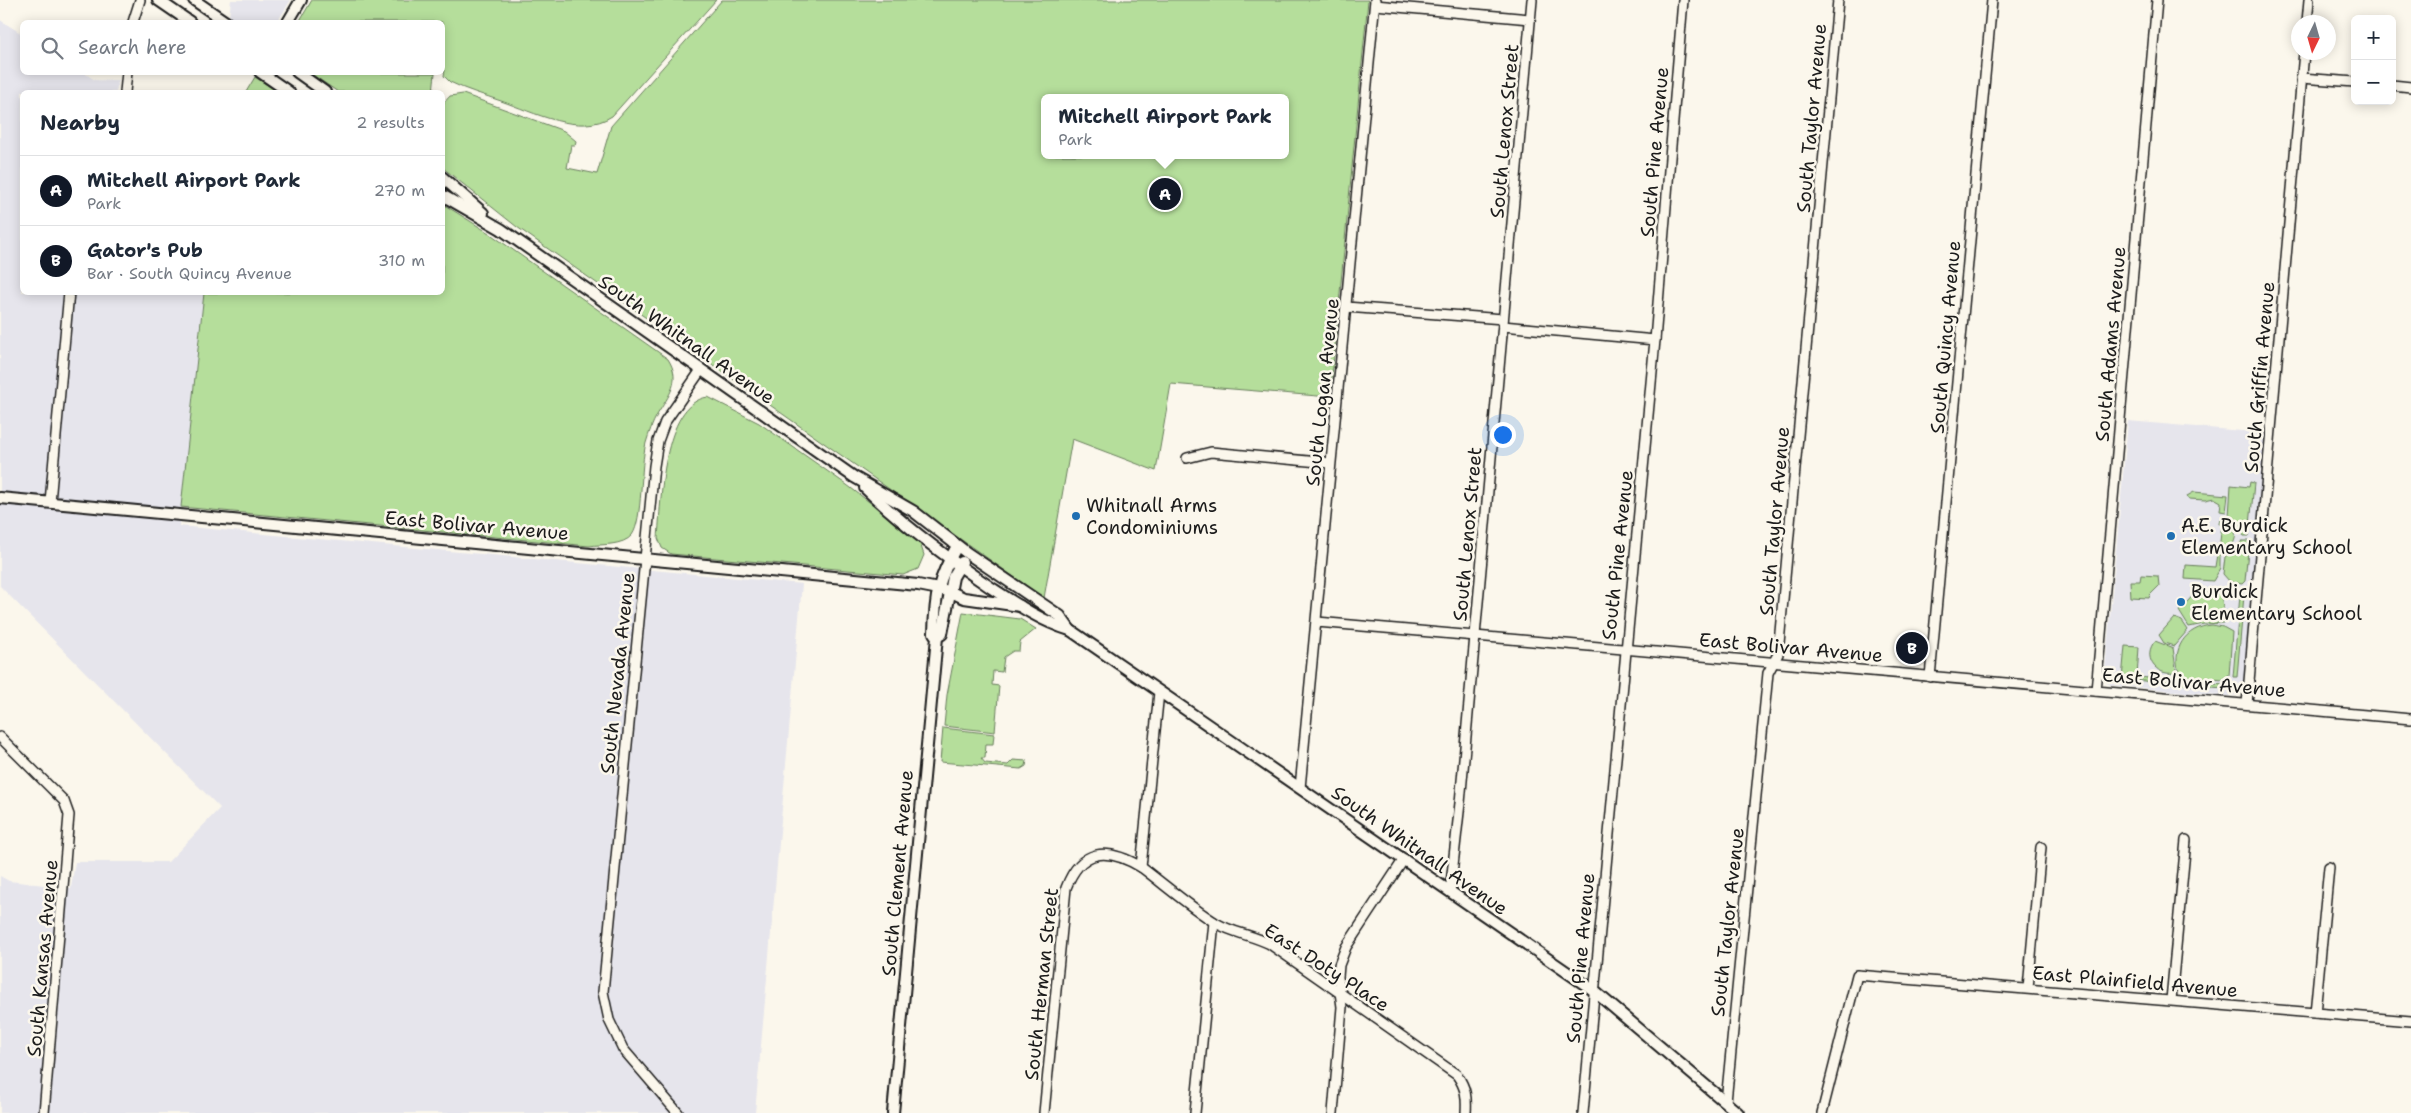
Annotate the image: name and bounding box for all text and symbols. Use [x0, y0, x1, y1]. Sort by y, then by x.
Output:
north arrow [2291, 15, 2336, 60]
map controls [2351, 15, 2396, 105]
button: + [2351, 15, 2396, 60]
search box [20, 20, 445, 75]
street label: South Taylor Avenue [1791, 22, 1832, 214]
icon: search [38, 34, 66, 62]
text: Search here [78, 35, 187, 60]
street label: South Lenox Street [1484, 43, 1525, 219]
button: − [2351, 60, 2396, 105]
street label: South Pine Avenue [1635, 66, 1674, 238]
popup [1041, 94, 1289, 159]
text: Mitchell Airport Park [1058, 104, 1272, 129]
text: Nearby [40, 109, 120, 137]
text: 2 results [356, 112, 425, 133]
text: Park [1058, 129, 1093, 150]
text: Mitchell Airport Park [87, 168, 301, 193]
pin: A [1149, 175, 1181, 213]
text: A [50, 180, 62, 201]
text: 270 m [374, 180, 425, 201]
text: Park [87, 193, 121, 214]
text: Gator's Pub [87, 238, 203, 263]
street label: South Quincy Avenue [1925, 239, 1966, 435]
street label: South Adams Avenue [2090, 245, 2131, 443]
text: B [51, 250, 61, 271]
text: 310 m [378, 250, 425, 271]
text: Bar · South Quincy Avenue [87, 263, 292, 284]
street label: South Whitnall Avenue [594, 269, 780, 410]
street label: South Griffin Avenue [2239, 280, 2280, 474]
street label: South Logan Avenue [1300, 297, 1345, 487]
your location [1490, 422, 1516, 448]
street label: South Taylor Avenue [1754, 425, 1795, 617]
street label: South Lenox Street [1447, 446, 1488, 622]
street label: South Pine Avenue [1596, 469, 1639, 641]
place label: Whitnall Arms Condominiums [1086, 493, 1218, 540]
street label: East Bolivar Avenue [384, 505, 570, 546]
marker: Whitnall Arms Condominiums [1070, 510, 1082, 522]
place label: A.E. Burdick Elementary School [2181, 513, 2352, 560]
marker: A.E. Burdick Elementary School [2165, 530, 2177, 542]
street label: South Nevada Avenue [594, 571, 641, 775]
place label: Burdick Elementary School [2191, 579, 2362, 626]
marker: Burdick Elementary School [2175, 596, 2187, 608]
street label: East Bolivar Avenue [1698, 627, 1884, 668]
pin: B [1896, 629, 1928, 667]
street label: East Bolivar Avenue [2101, 662, 2287, 703]
street label: South Clement Avenue [876, 769, 919, 977]
street label: South Whitnall Avenue [1327, 780, 1513, 921]
street label: South Taylor Avenue [1705, 826, 1750, 1018]
street label: South Kansas Avenue [21, 858, 64, 1058]
street label: South Pine Avenue [1561, 872, 1600, 1044]
street label: South Herman Street [1019, 886, 1064, 1082]
street label: East Doty Place [1259, 918, 1394, 1017]
street label: East Plainfield Avenue [2031, 960, 2239, 1003]

